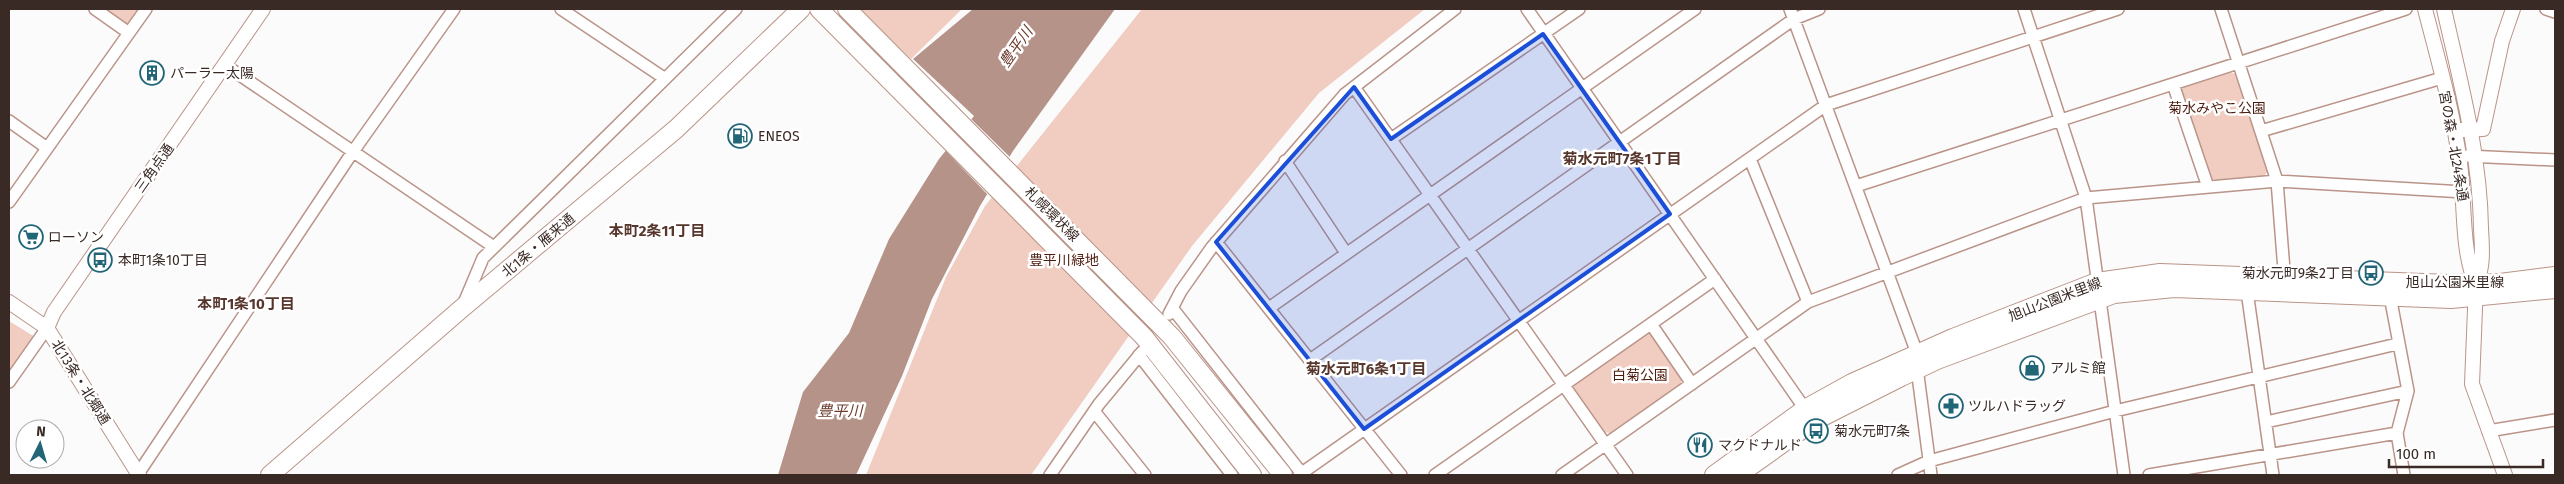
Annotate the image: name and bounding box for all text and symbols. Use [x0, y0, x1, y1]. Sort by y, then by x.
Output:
water label: 豊平川 [996, 22, 1037, 71]
building icon: パーラー太陽 [139, 60, 165, 86]
place label: パーラー太陽 [170, 65, 254, 82]
street label: 宮の森・北24条通 [2435, 89, 2472, 203]
park label: 菊水みやこ公園 [2168, 100, 2266, 117]
fuel station icon: ENEOS [727, 123, 753, 149]
place label: ENEOS [758, 128, 800, 145]
street label: 三角点通 [131, 140, 177, 196]
district label: 菊水元町7条1丁目 [1563, 150, 1681, 168]
street label: 札幌環状線 [1021, 184, 1082, 245]
street label: 北1条・雁来通 [498, 210, 578, 281]
district label: 本町2条11丁目 [609, 222, 705, 240]
supermarket icon: ローソン [18, 224, 44, 250]
place label: ローソン [48, 229, 104, 246]
bus stop icon: 本町1条10丁目 [87, 247, 113, 273]
place label: 本町1条10丁目 [118, 252, 208, 269]
park label: 豊平川緑地 [1029, 252, 1099, 269]
bus stop icon: 菊水元町9条2丁目 [2358, 260, 2384, 286]
place label: 菊水元町9条2丁目 [2242, 265, 2354, 282]
street label: 旭山公園米里線 [2006, 274, 2104, 325]
street label: 旭山公園米里線 [2406, 274, 2504, 291]
district label: 本町1条10丁目 [197, 295, 295, 313]
street label: 北13条・北郷通 [48, 337, 114, 428]
shop icon: アルミ館 [2019, 355, 2045, 381]
district label: 菊水元町6条1丁目 [1306, 360, 1426, 378]
place label: アルミ館 [2050, 360, 2106, 377]
park label: 白菊公園 [1612, 367, 1668, 384]
pharmacy icon: ツルハドラッグ [1938, 393, 1964, 419]
place label: ツルハドラッグ [1968, 398, 2066, 415]
water label: 豊平川 [817, 402, 864, 420]
bus stop icon: 菊水元町7条 [1803, 418, 1829, 444]
north arrow [15, 419, 65, 469]
text: N [36, 423, 46, 440]
place label: 菊水元町7条 [1834, 423, 1910, 440]
restaurant icon: マクドナルド [1687, 432, 1713, 458]
scale bar [2389, 436, 2543, 468]
place label: マクドナルド [1718, 437, 1802, 454]
text: 100 m [2396, 445, 2436, 463]

